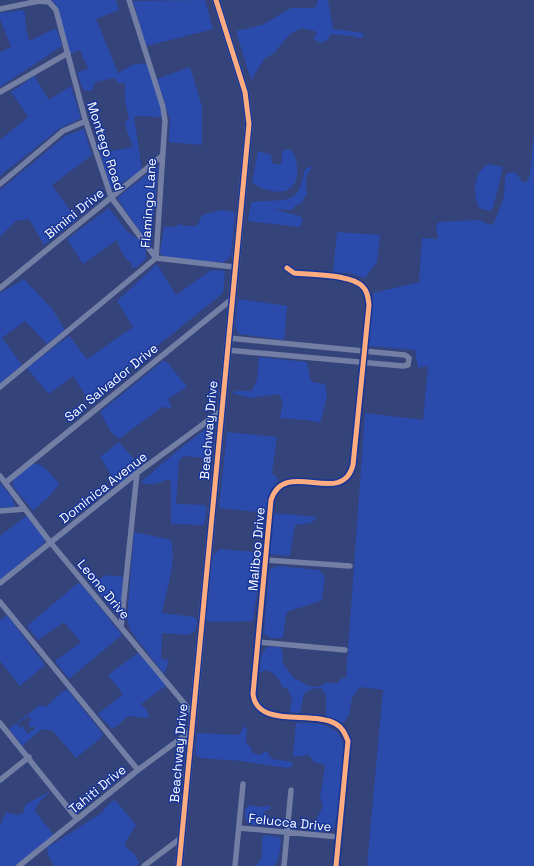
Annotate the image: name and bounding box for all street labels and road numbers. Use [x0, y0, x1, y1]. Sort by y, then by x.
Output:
street label: Montego Road [83, 100, 128, 193]
street label: Flamingo Lane [137, 158, 160, 249]
street label: Bimini Drive [41, 184, 108, 243]
street label: San Salvador Drive [61, 340, 161, 425]
street label: Beachway Drive [196, 380, 221, 480]
street label: Dominica Avenue [56, 448, 151, 527]
street label: Maliboo Drive [244, 506, 269, 592]
street label: Leone Drive [74, 556, 134, 623]
street label: Beachway Drive [166, 703, 191, 803]
street label: Tahiti Drive [65, 761, 129, 818]
street label: Felucca Drive [248, 810, 332, 835]

